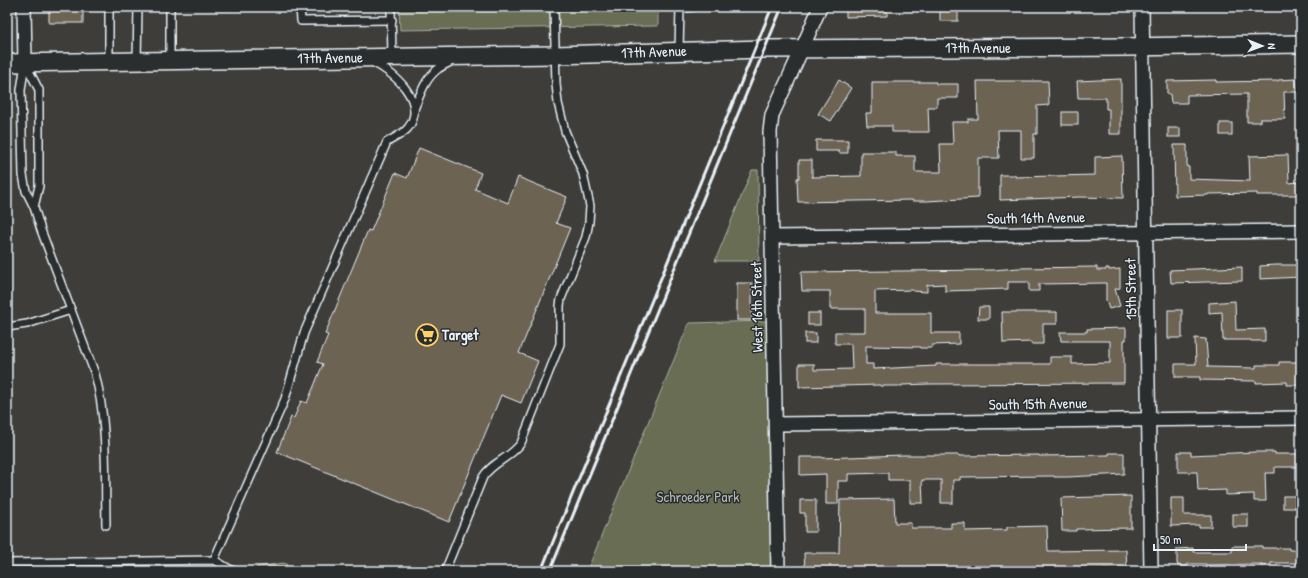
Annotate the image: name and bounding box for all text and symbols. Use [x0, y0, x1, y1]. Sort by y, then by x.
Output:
north arrow [1242, 26, 1282, 66]
street label: 17th Avenue [945, 37, 1011, 58]
street label: 17th Avenue [621, 40, 687, 63]
text: N [1265, 43, 1279, 49]
street label: 17th Avenue [297, 46, 363, 69]
street label: South 16th Avenue [987, 206, 1085, 229]
street label: 15th Street [1119, 257, 1142, 320]
street label: West 16th Street [745, 261, 768, 353]
supermarket icon: Target [414, 322, 440, 348]
place label: Target [441, 324, 479, 346]
street label: South 15th Avenue [989, 392, 1087, 415]
park label: Schroeder Park [657, 486, 739, 507]
scale bar [1154, 526, 1246, 552]
text: 50 m [1160, 531, 1181, 548]

